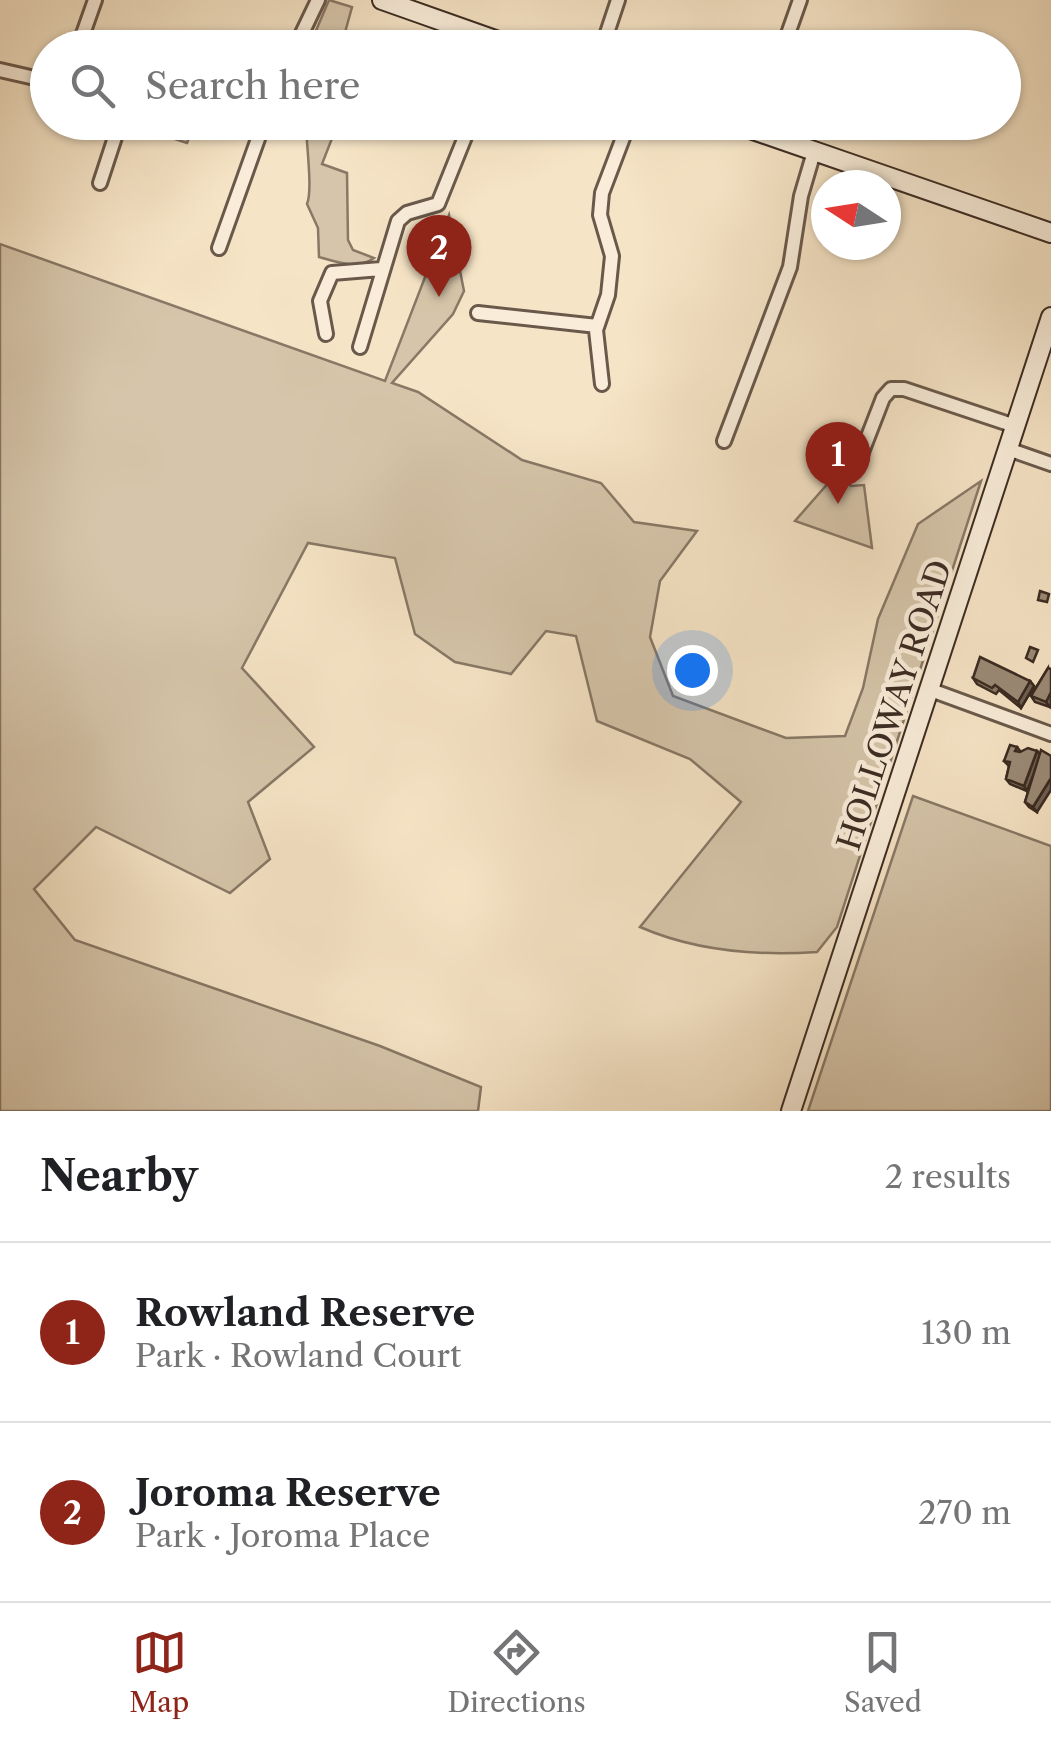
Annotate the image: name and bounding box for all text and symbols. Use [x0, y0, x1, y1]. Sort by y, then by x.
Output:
search box [30, 30, 1021, 140]
icon: search [65, 58, 120, 113]
text: Search here [145, 62, 360, 109]
north arrow [811, 170, 901, 260]
pin: 2 [406, 214, 472, 297]
pin: 1 [806, 422, 870, 504]
street label: HOLLOWAY ROAD [829, 555, 959, 855]
your location [667, 645, 718, 696]
text: Nearby [40, 1150, 198, 1202]
text: 2 results [885, 1157, 1011, 1196]
text: Rowland Reserve [135, 1289, 475, 1336]
text: 1 [65, 1313, 80, 1352]
text: 130 m [921, 1313, 1011, 1352]
text: Park · Rowland Court [135, 1336, 461, 1375]
text: Joroma Reserve [135, 1469, 441, 1516]
text: 2 [63, 1493, 82, 1532]
text: 270 m [918, 1493, 1011, 1532]
text: Park · Joroma Place [135, 1516, 430, 1555]
tab: Map [129, 1625, 189, 1719]
tab: Directions [447, 1625, 586, 1719]
tab: Saved [844, 1625, 922, 1719]

